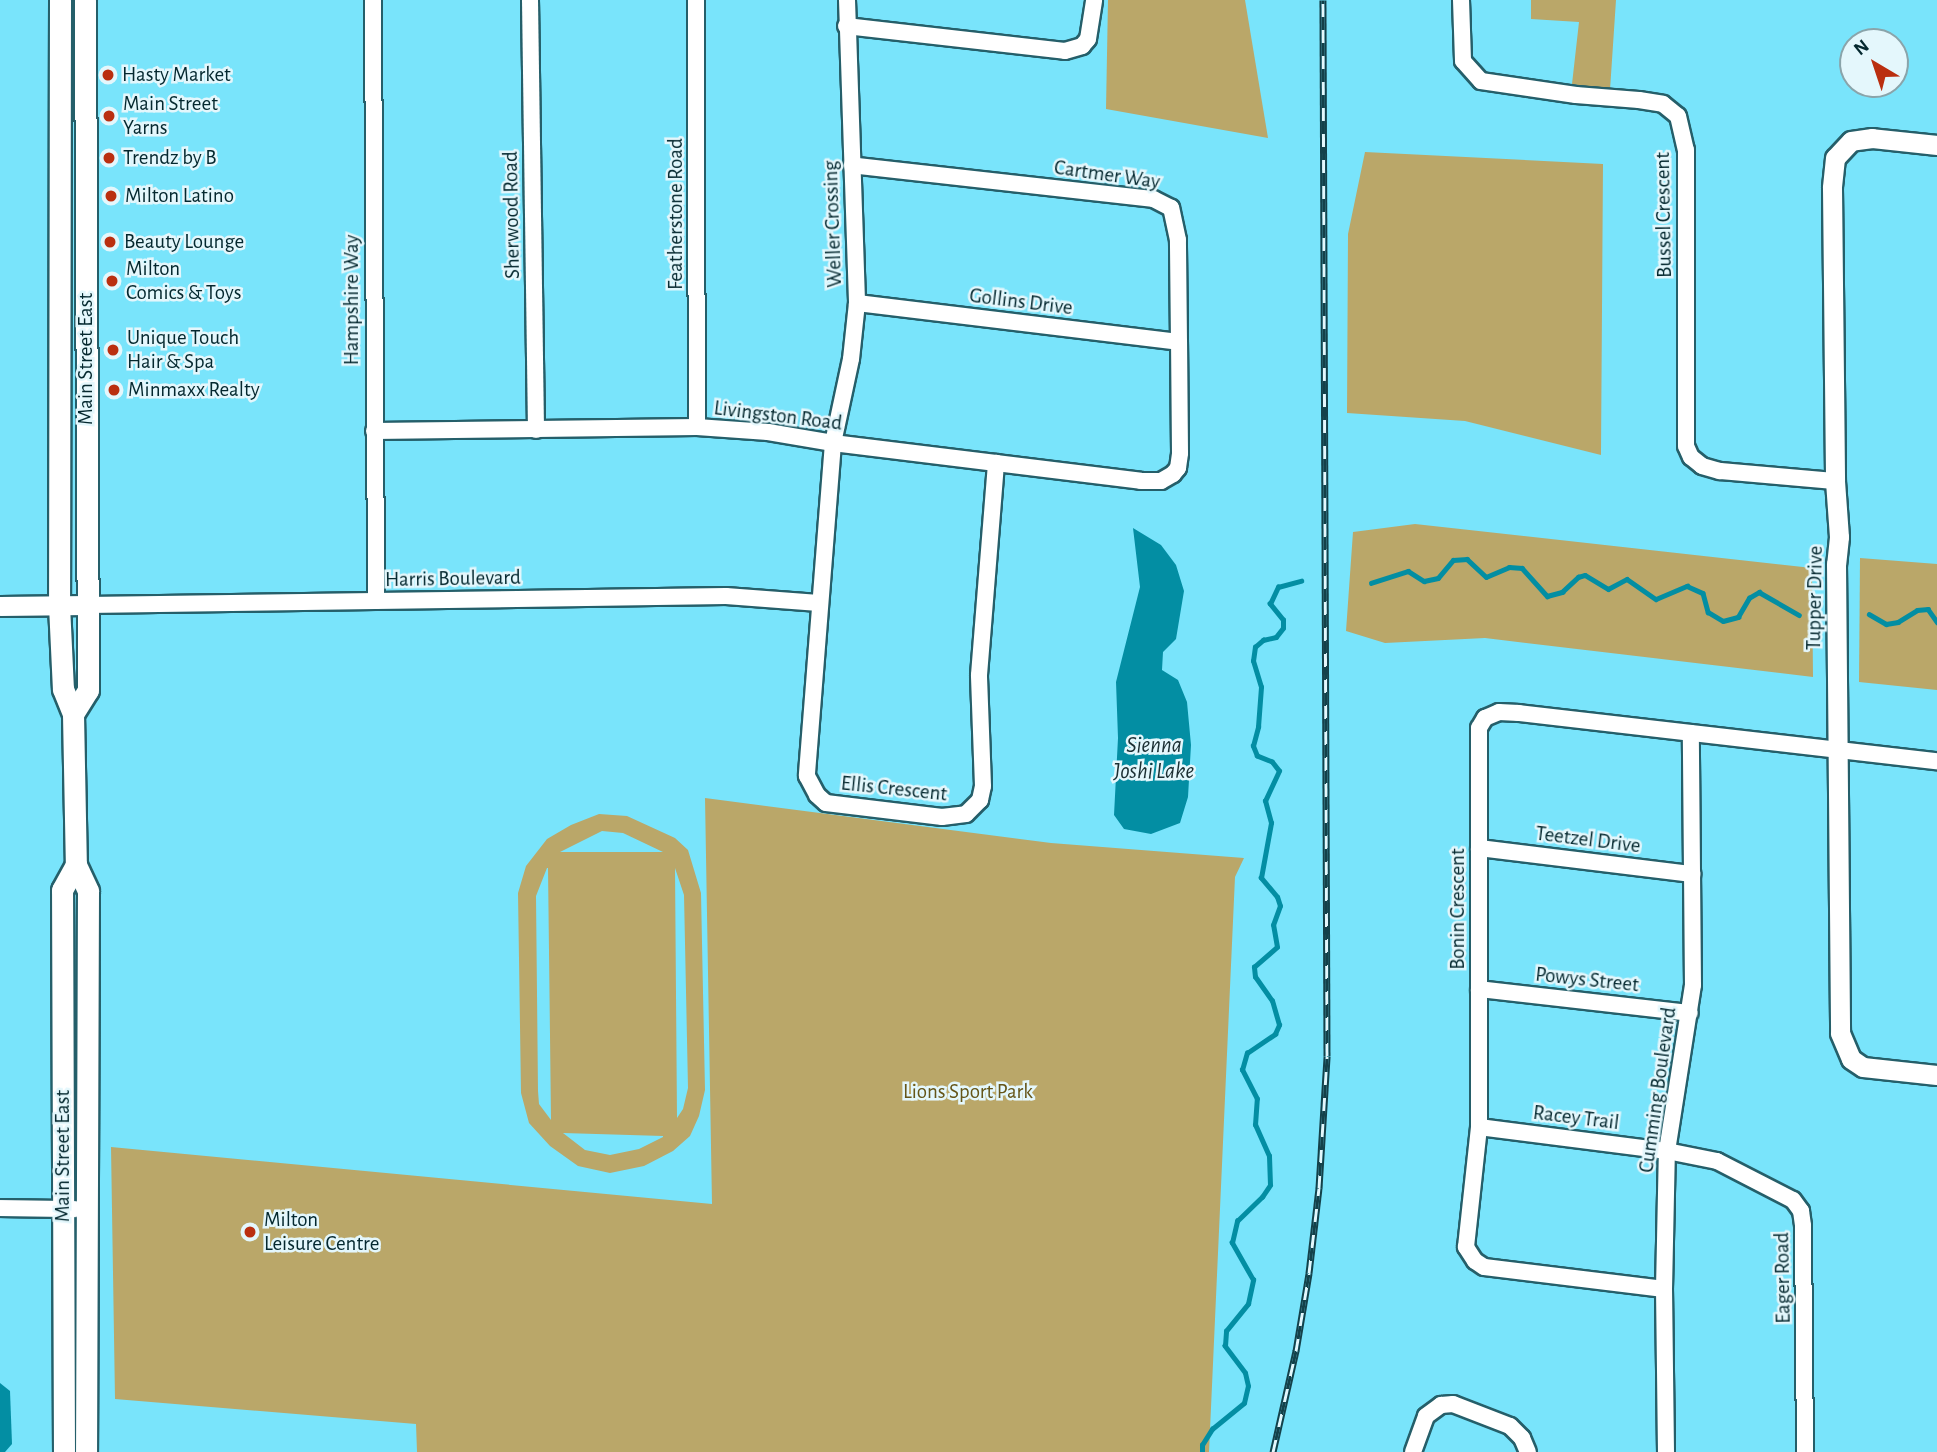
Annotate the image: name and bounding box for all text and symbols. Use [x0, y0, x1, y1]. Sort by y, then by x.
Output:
north arrow [1839, 28, 1909, 98]
text: N [1851, 36, 1873, 59]
place label: Hasty Market [122, 62, 231, 88]
marker: Hasty Market [100, 67, 116, 83]
place label: Main Street Yarns [123, 91, 218, 141]
marker: Main Street Yarns [101, 108, 117, 124]
street label: Featherstone Road [663, 138, 689, 290]
place label: Trendz by B [123, 145, 216, 171]
marker: Trendz by B [101, 150, 117, 166]
street label: Sherwood Road [498, 151, 526, 279]
street label: Bussel Crescent [1650, 152, 1678, 278]
street label: Cartmer Way [1052, 155, 1162, 195]
street label: Weller Crossing [818, 160, 848, 288]
place label: Milton Latino [125, 183, 234, 209]
marker: Milton Latino [103, 188, 119, 204]
place label: Beauty Lounge [124, 229, 244, 255]
marker: Beauty Lounge [102, 234, 118, 250]
street label: Hampshire Way [339, 235, 365, 365]
place label: Milton Comics & Toys [126, 256, 241, 306]
marker: Milton Comics & Toys [104, 273, 120, 289]
street label: Gollins Drive [968, 283, 1074, 321]
street label: Main Street East [73, 293, 99, 425]
place label: Unique Touch Hair & Spa [127, 325, 239, 375]
marker: Unique Touch Hair & Spa [105, 342, 121, 358]
place label: Minmaxx Realty [128, 377, 260, 403]
marker: Minmaxx Realty [106, 382, 122, 398]
street label: Livingston Road [712, 396, 844, 436]
street label: Tupper Drive [1801, 546, 1829, 650]
street label: Harris Boulevard [385, 565, 521, 593]
water label: Sienna Joshi Lake [1114, 732, 1194, 786]
street label: Ellis Crescent [840, 771, 948, 807]
street label: Teetzel Drive [1534, 821, 1642, 859]
street label: Bonin Crescent [1445, 848, 1471, 970]
street label: Powys Street [1534, 962, 1640, 998]
street label: Cumming Boulevard [1634, 1006, 1682, 1174]
park label: Lions Sport Park [903, 1079, 1033, 1105]
street label: Main Street East [50, 1090, 76, 1222]
street label: Racey Trail [1531, 1100, 1621, 1136]
place label: Milton Leisure Centre [264, 1207, 380, 1257]
marker: Milton Leisure Centre [242, 1224, 258, 1240]
street label: Eager Road [1770, 1232, 1796, 1324]

